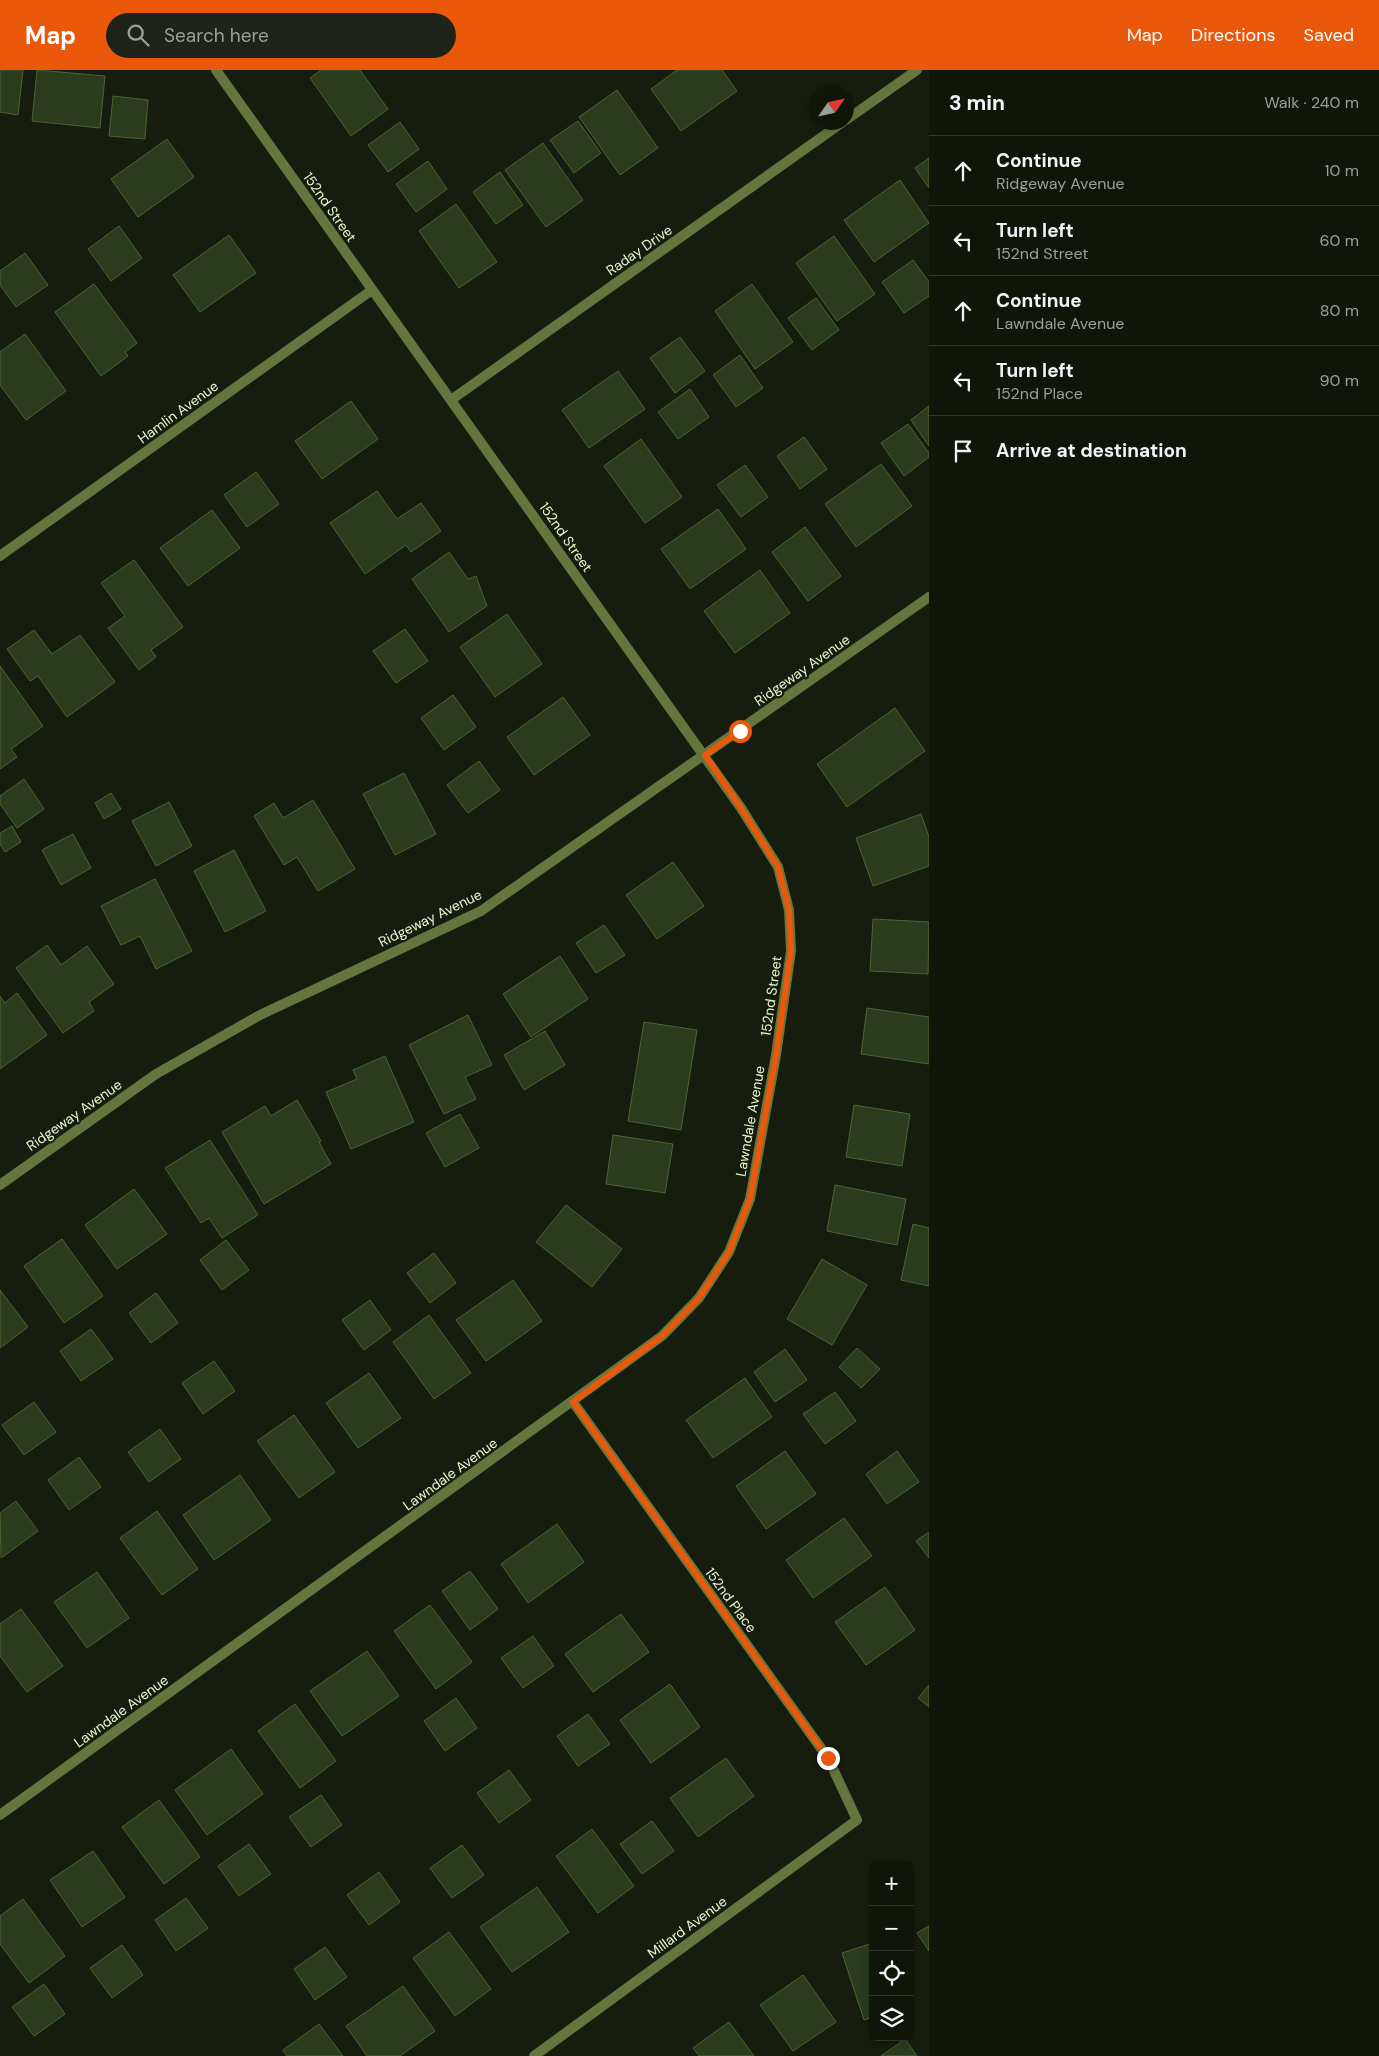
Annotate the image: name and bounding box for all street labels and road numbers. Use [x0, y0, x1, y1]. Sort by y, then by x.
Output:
street label: 152nd Street [299, 169, 361, 245]
street label: Raday Drive [602, 221, 676, 279]
street label: Hamlin Avenue [134, 377, 222, 447]
street label: 152nd Street [535, 499, 597, 575]
street label: Ridgeway Avenue [751, 630, 853, 710]
street label: Ridgeway Avenue [375, 885, 485, 951]
street label: 152nd Street [756, 955, 786, 1037]
street label: Lawndale Avenue [731, 1064, 769, 1178]
street label: Ridgeway Avenue [23, 1075, 125, 1155]
street label: Lawndale Avenue [399, 1434, 501, 1514]
street label: 152nd Place [701, 1564, 761, 1636]
street label: Lawndale Avenue [70, 1671, 172, 1751]
street label: Millard Avenue [644, 1892, 730, 1962]

